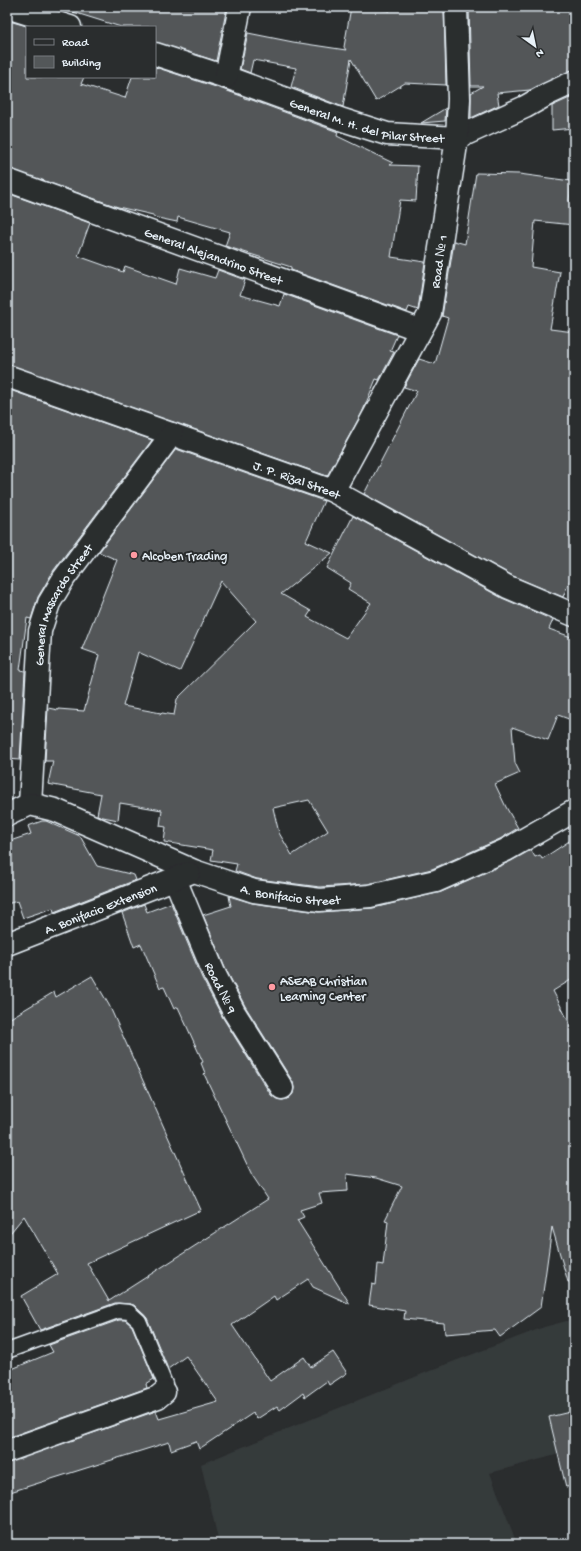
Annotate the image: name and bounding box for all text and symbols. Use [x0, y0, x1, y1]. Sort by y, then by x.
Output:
legend [26, 26, 156, 78]
north arrow [515, 26, 555, 66]
text: Road [62, 37, 89, 51]
text: N [533, 46, 546, 60]
text: Building [61, 57, 101, 71]
street label: General M. H. del Pilar Street [287, 96, 446, 147]
street label: General Alejandrino Street [142, 226, 286, 290]
street label: Road № 1 [429, 234, 452, 289]
street label: J. P. Rizal Street [251, 458, 344, 505]
street label: General Mascardo Street [33, 540, 98, 666]
marker: Alcoben Trading [129, 550, 139, 560]
place label: Alcoben Trading [142, 550, 227, 565]
street label: A. Bonifacio Extension [43, 881, 160, 939]
street label: A. Bonifacio Street [238, 882, 343, 910]
street label: Road № 9 [200, 961, 239, 1017]
place label: ASEAB Christian Learning Center [280, 975, 368, 1005]
marker: ASEAB Christian Learning Center [267, 982, 277, 992]

